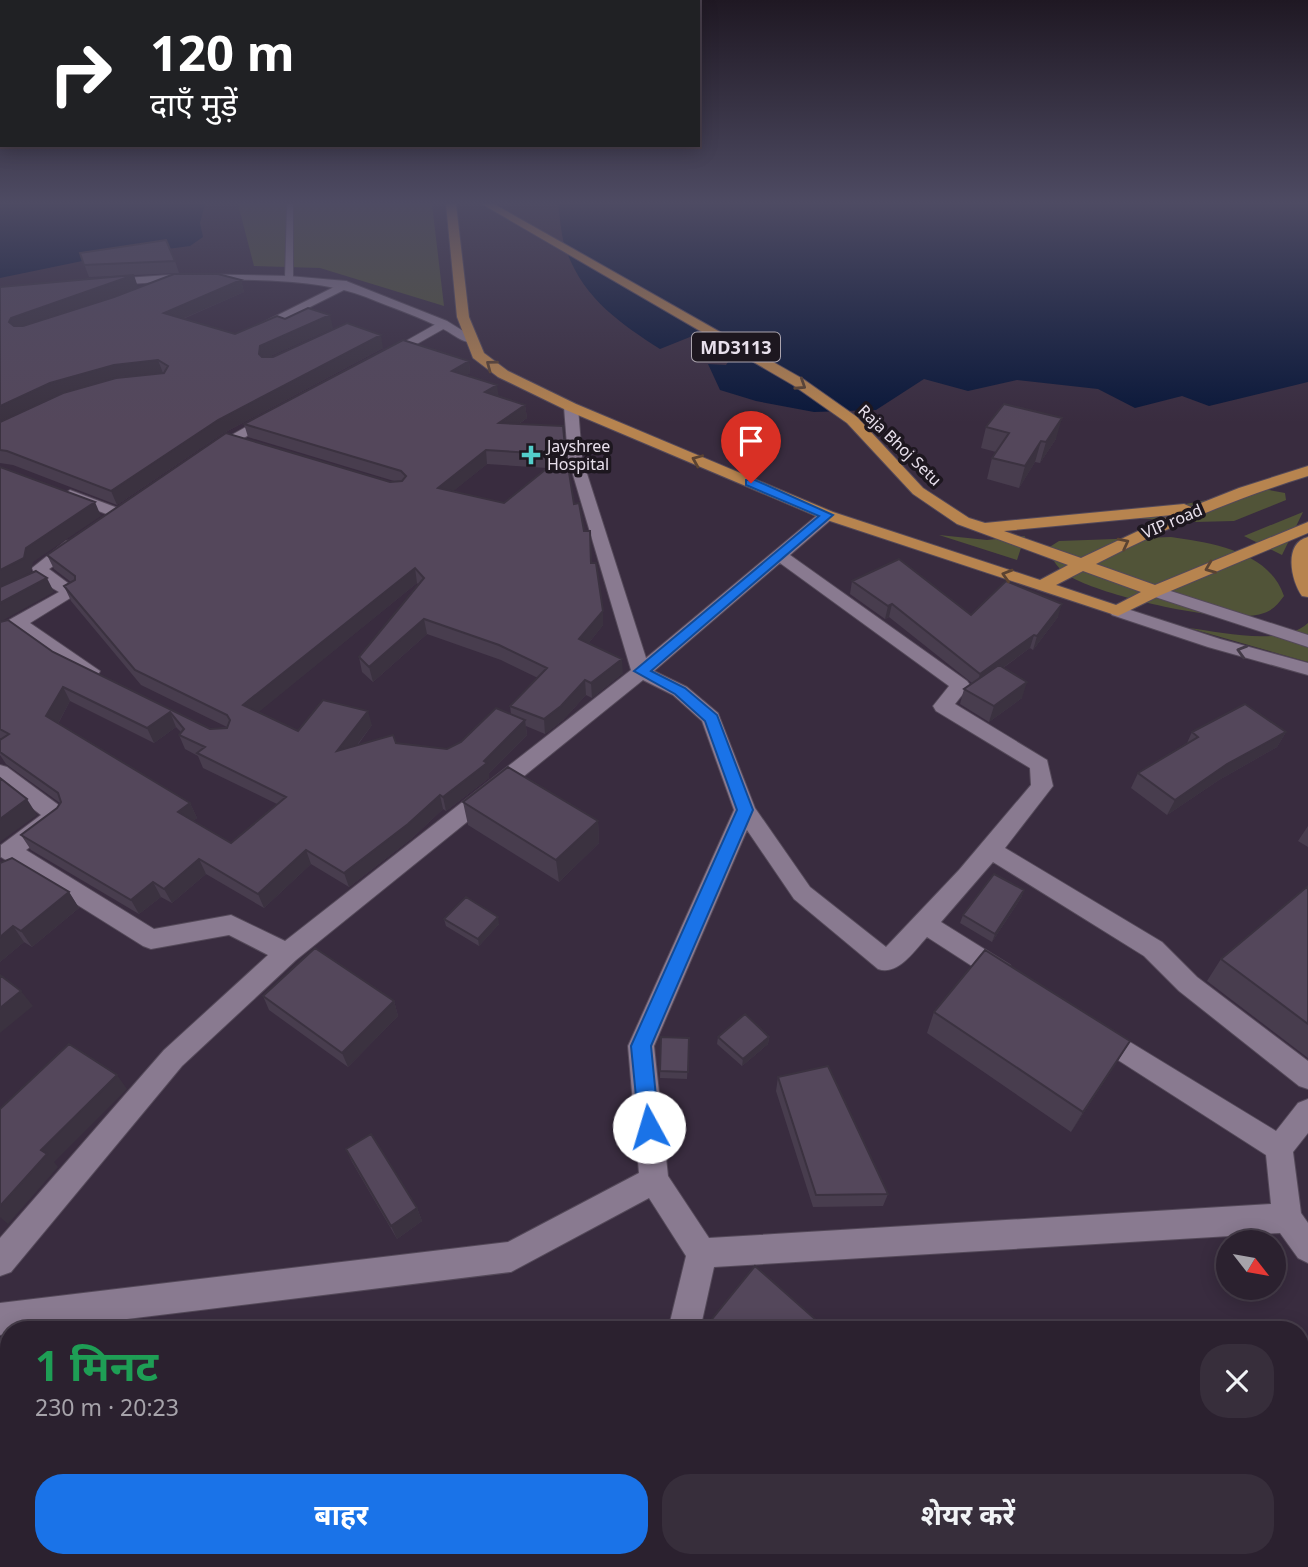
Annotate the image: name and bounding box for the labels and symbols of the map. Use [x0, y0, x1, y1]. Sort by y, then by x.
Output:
road number: MD3113 [692, 332, 780, 362]
one-way arrow [486, 360, 498, 373]
one-way arrow [793, 376, 806, 389]
street label: Raja Bhoj Setu [854, 400, 946, 490]
pin [721, 411, 781, 483]
place label: Jayshree Hospital [545, 435, 610, 475]
marker: Jayshree Hospital [521, 445, 541, 465]
one-way arrow [692, 454, 704, 468]
street label: VIP road [1138, 498, 1206, 544]
one-way arrow [1116, 537, 1129, 551]
one-way arrow [1205, 560, 1217, 574]
one-way arrow [1001, 569, 1013, 584]
one-way arrow [1237, 645, 1249, 659]
position arrow [612, 1090, 686, 1164]
north arrow [1216, 1230, 1286, 1300]

